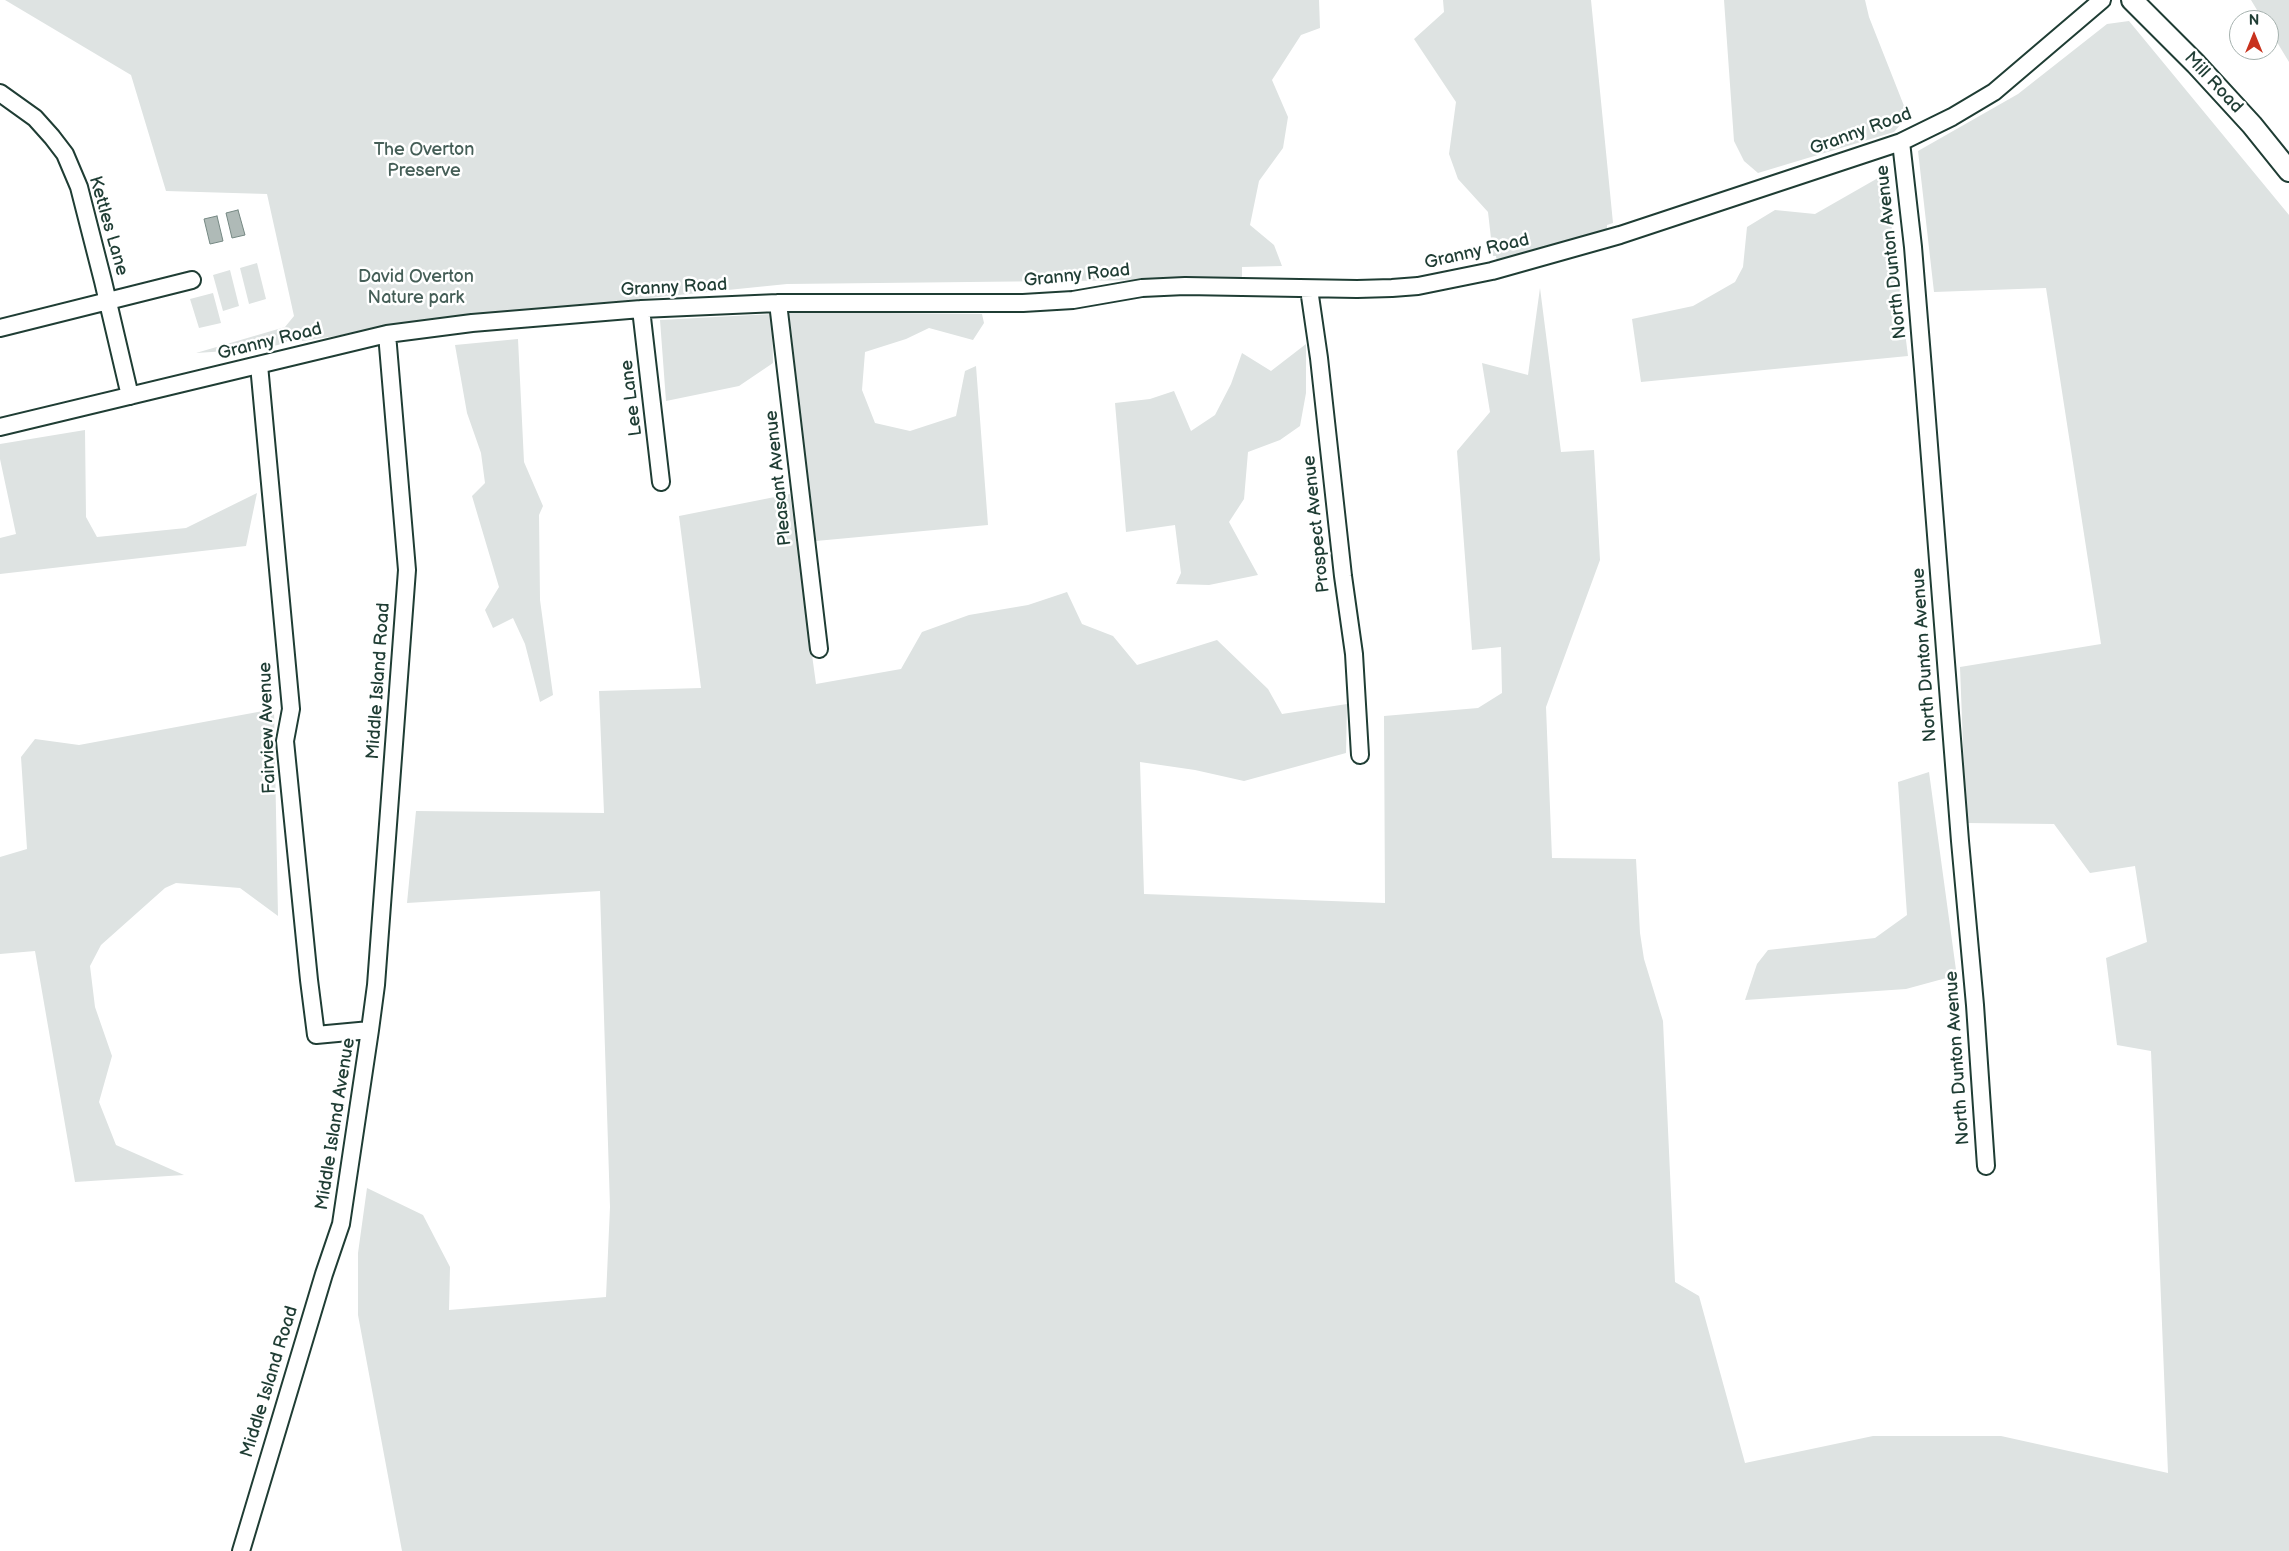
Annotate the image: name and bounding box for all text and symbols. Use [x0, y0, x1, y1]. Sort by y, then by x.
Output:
north arrow [2229, 10, 2279, 60]
text: N [2249, 12, 2259, 29]
street label: Mill Road [2179, 48, 2247, 118]
street label: Granny Road [1807, 104, 1915, 160]
park label: The Overton Preserve [374, 139, 474, 182]
street label: North Dunton Avenue [1872, 164, 1912, 340]
street label: Kettles Lane [84, 174, 132, 278]
street label: Granny Road [1423, 229, 1531, 275]
street label: Granny Road [1023, 260, 1131, 292]
park label: David Overton Nature park [358, 266, 474, 308]
street label: Granny Road [620, 274, 728, 302]
street label: Granny Road [216, 319, 324, 365]
street label: Lee Lane [617, 359, 647, 437]
street label: Pleasant Avenue [761, 409, 797, 547]
street label: Prospect Avenue [1299, 454, 1335, 594]
street label: North Dunton Avenue [1908, 567, 1942, 743]
street label: Middle Island Road [363, 602, 395, 760]
street label: Fairview Avenue [255, 662, 281, 794]
street label: North Dunton Avenue [1941, 970, 1975, 1146]
street label: Middle Island Avenue [312, 1036, 360, 1212]
street label: Middle Island Road [237, 1304, 303, 1460]

